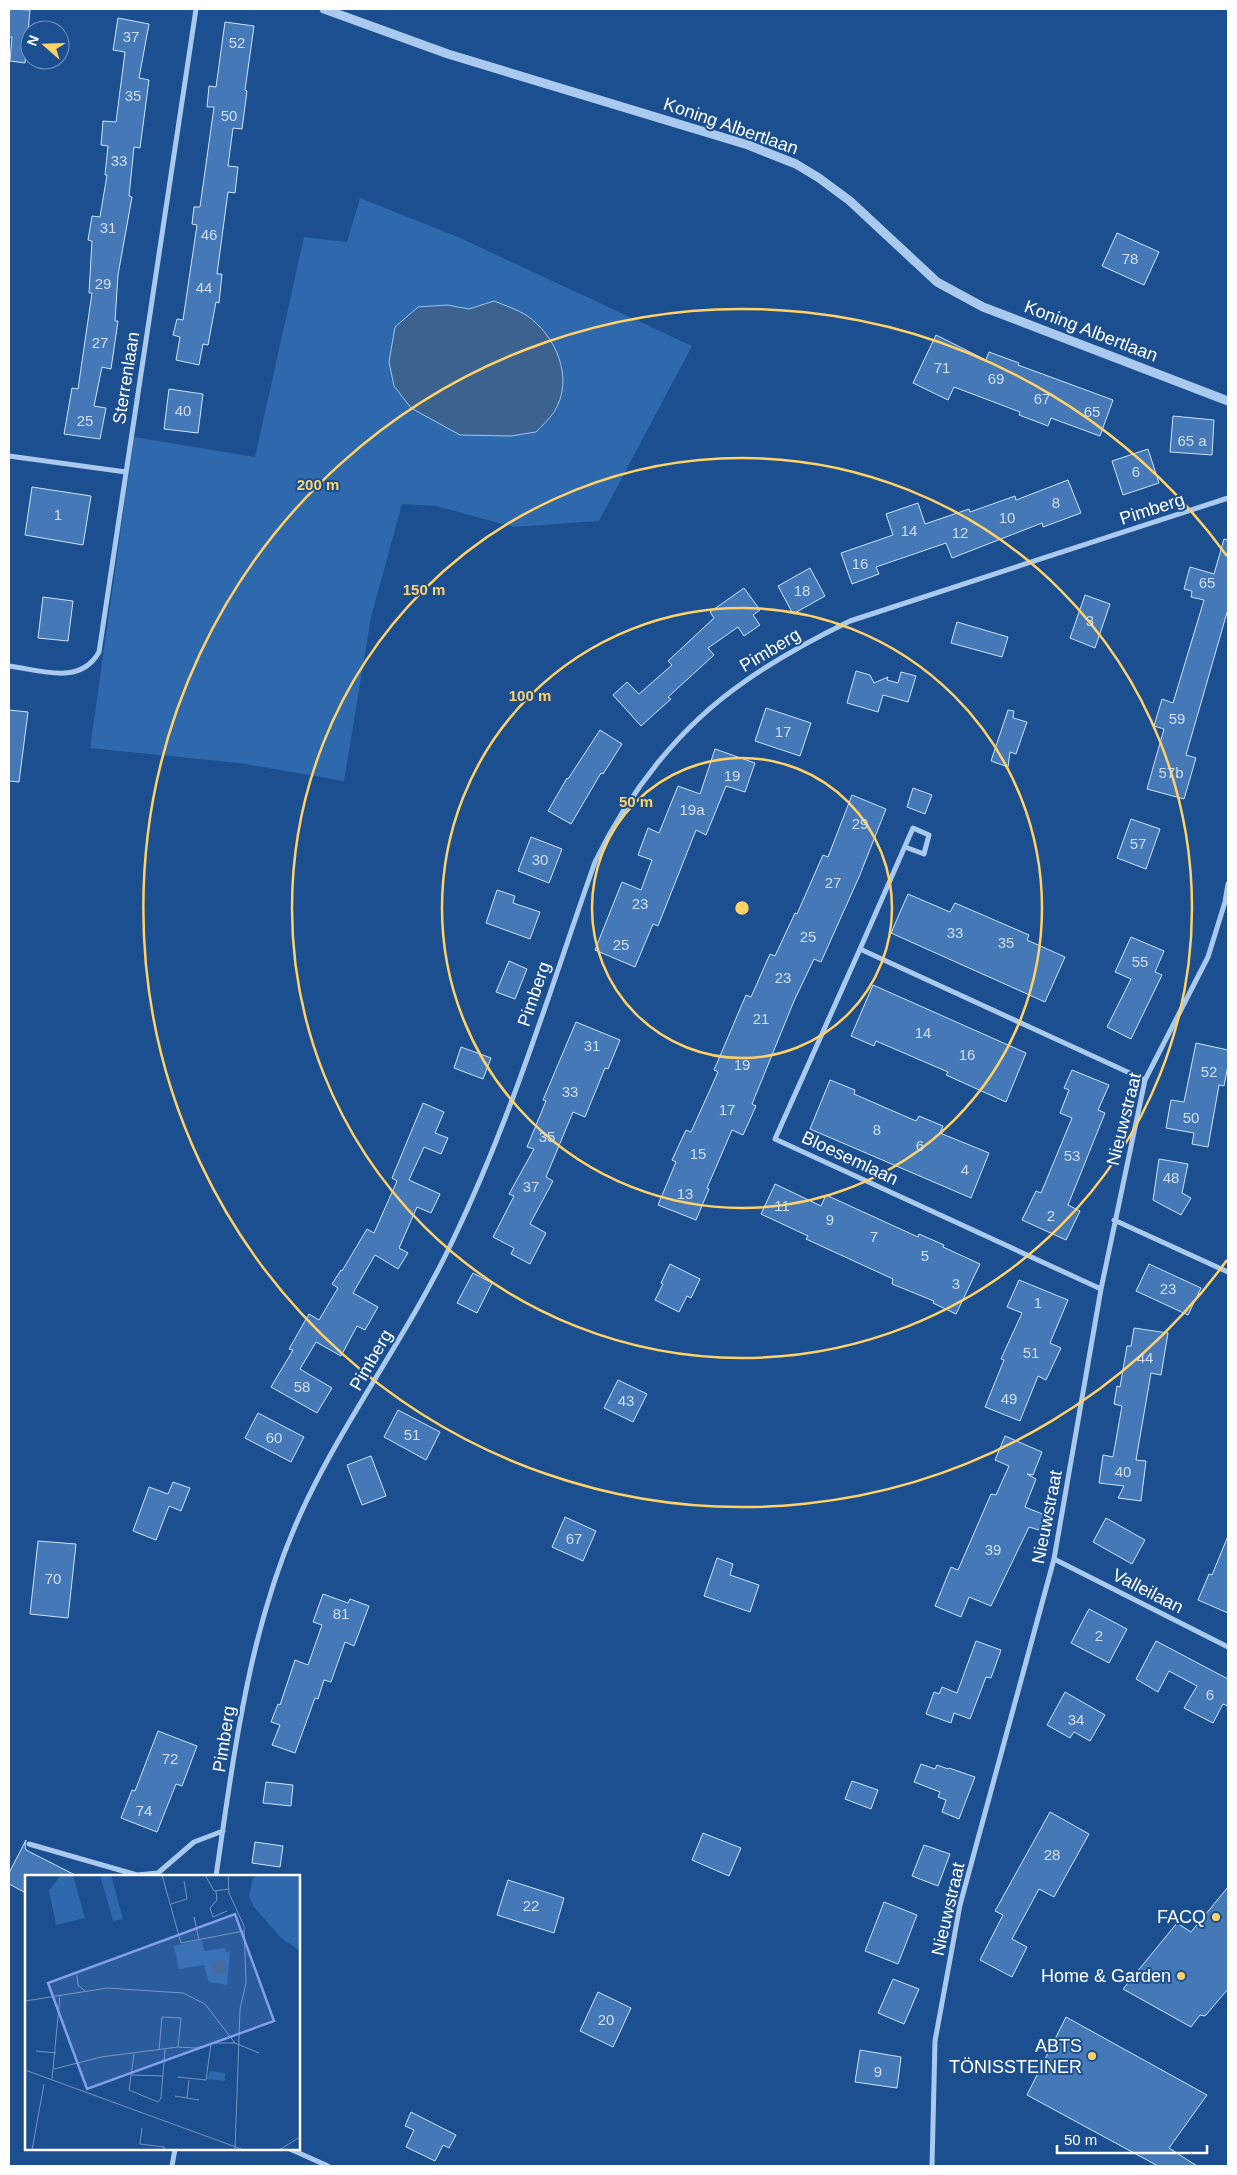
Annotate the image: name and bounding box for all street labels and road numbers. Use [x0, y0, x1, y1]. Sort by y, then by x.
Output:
street label: Koning Albertlaan [661, 94, 801, 158]
street label: Koning Albertlaan [1022, 296, 1160, 366]
street label: Sterrenlaan [109, 330, 143, 426]
street label: Pimberg [1117, 489, 1187, 529]
street label: Pimberg [736, 624, 804, 676]
street label: Pimberg [514, 959, 554, 1029]
street label: Nieuwstraat [1103, 1070, 1145, 1168]
street label: Bloesemlaan [799, 1127, 901, 1189]
street label: Pimberg [346, 1326, 396, 1394]
street label: Nieuwstraat [1028, 1468, 1066, 1566]
street label: Valleilaan [1109, 1565, 1187, 1617]
street label: Pimberg [209, 1704, 239, 1774]
street label: Nieuwstraat [928, 1860, 968, 1958]

